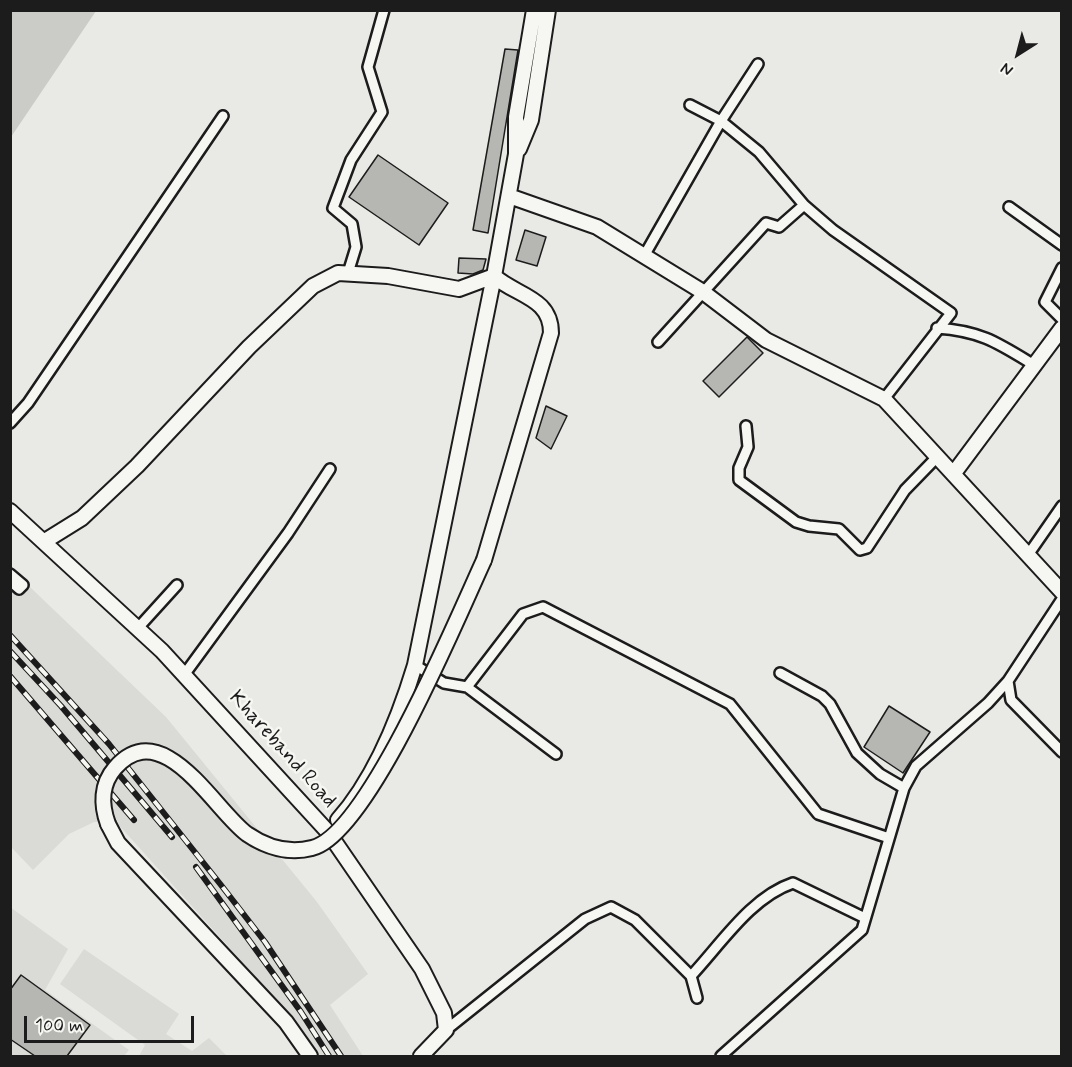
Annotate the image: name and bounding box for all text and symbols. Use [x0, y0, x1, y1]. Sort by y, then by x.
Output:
north arrow [988, 24, 1048, 84]
text: N [997, 57, 1018, 81]
street label: Khareband Road [223, 686, 341, 814]
scale bar [27, 1004, 196, 1042]
text: 100 m [35, 1014, 83, 1038]

